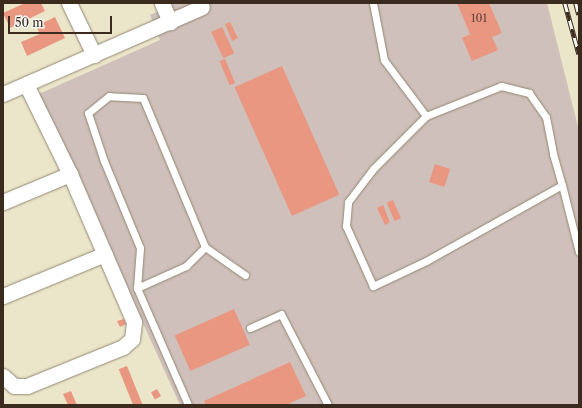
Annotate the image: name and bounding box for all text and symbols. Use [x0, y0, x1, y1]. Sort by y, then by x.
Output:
scale bar [10, 8, 114, 34]
house number: 101 [471, 11, 487, 25]
text: 50 m [15, 15, 44, 30]

